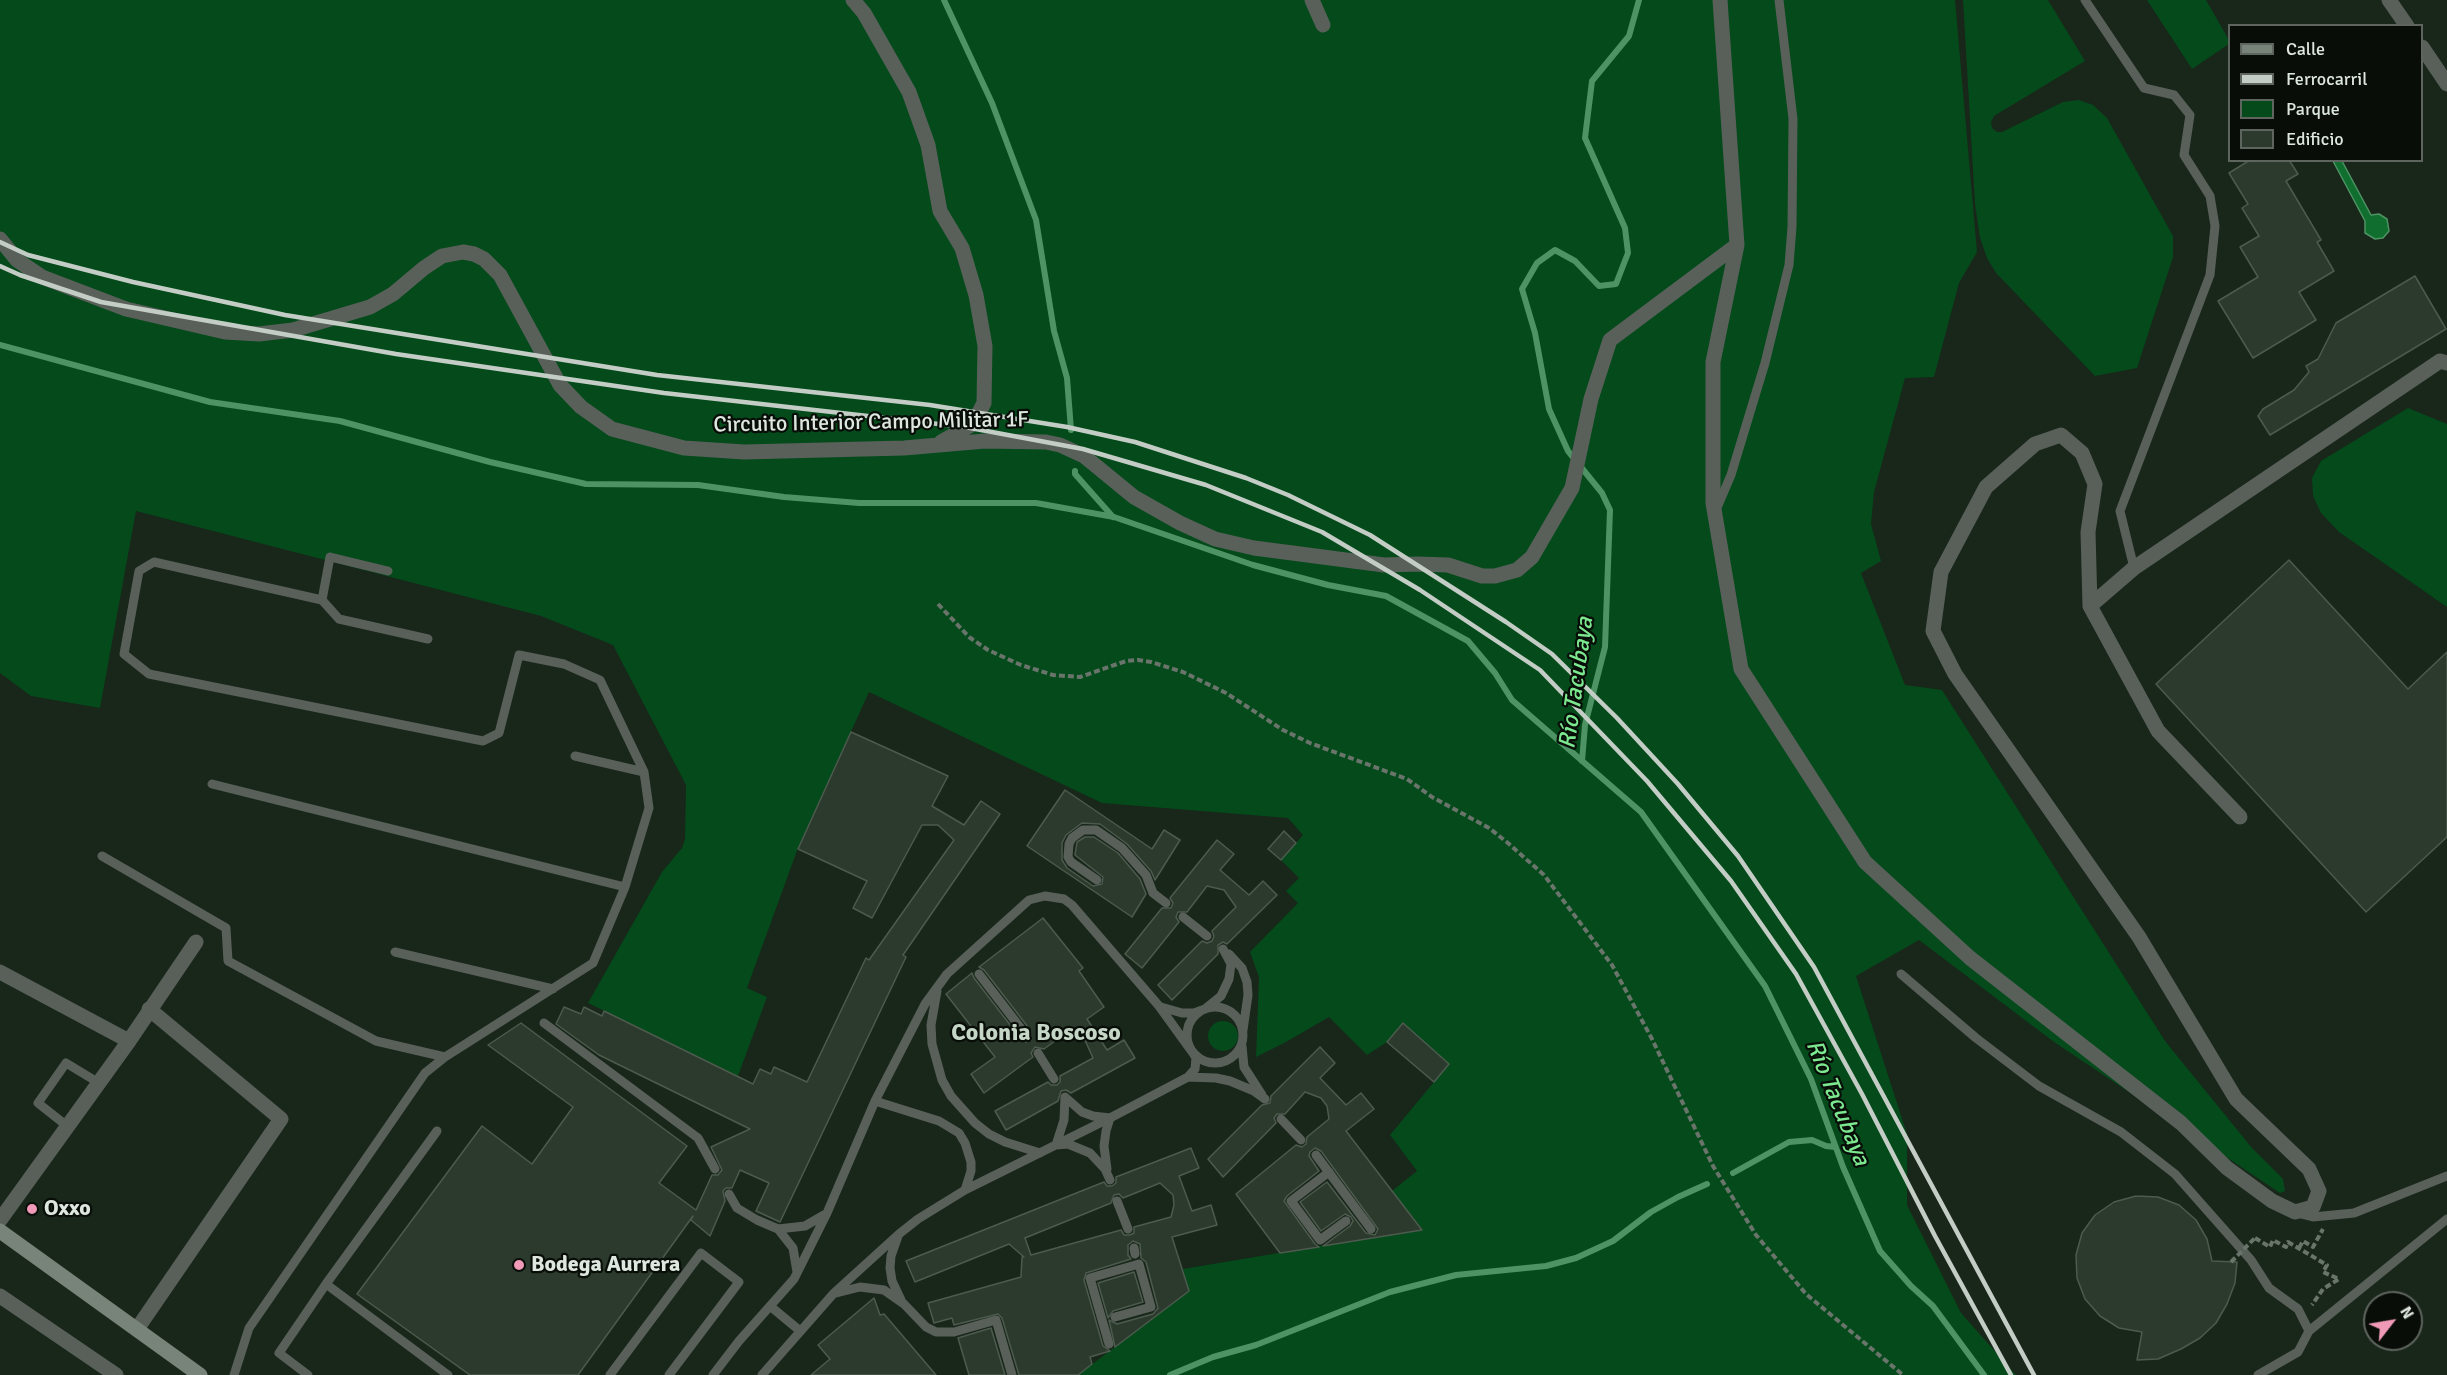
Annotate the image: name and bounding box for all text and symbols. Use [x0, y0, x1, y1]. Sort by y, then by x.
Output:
legend [2228, 24, 2423, 162]
text: Calle [2286, 38, 2325, 60]
text: Ferrocarril [2286, 68, 2367, 90]
text: Parque [2286, 98, 2340, 120]
text: Edificio [2286, 128, 2344, 150]
street label: Circuito Interior Campo Militar 1F [713, 407, 1029, 439]
water label: Río Tacubaya [1553, 615, 1601, 751]
district label: Colonia Boscoso [951, 1020, 1121, 1048]
water label: Río Tacubaya [1799, 1036, 1875, 1170]
place label: Oxxo [44, 1196, 91, 1222]
marker: Oxxo [25, 1202, 39, 1216]
place label: Bodega Aurrera [531, 1252, 680, 1278]
marker: Bodega Aurrera [512, 1258, 526, 1272]
north arrow [2363, 1291, 2423, 1351]
text: N [2395, 1303, 2418, 1323]

